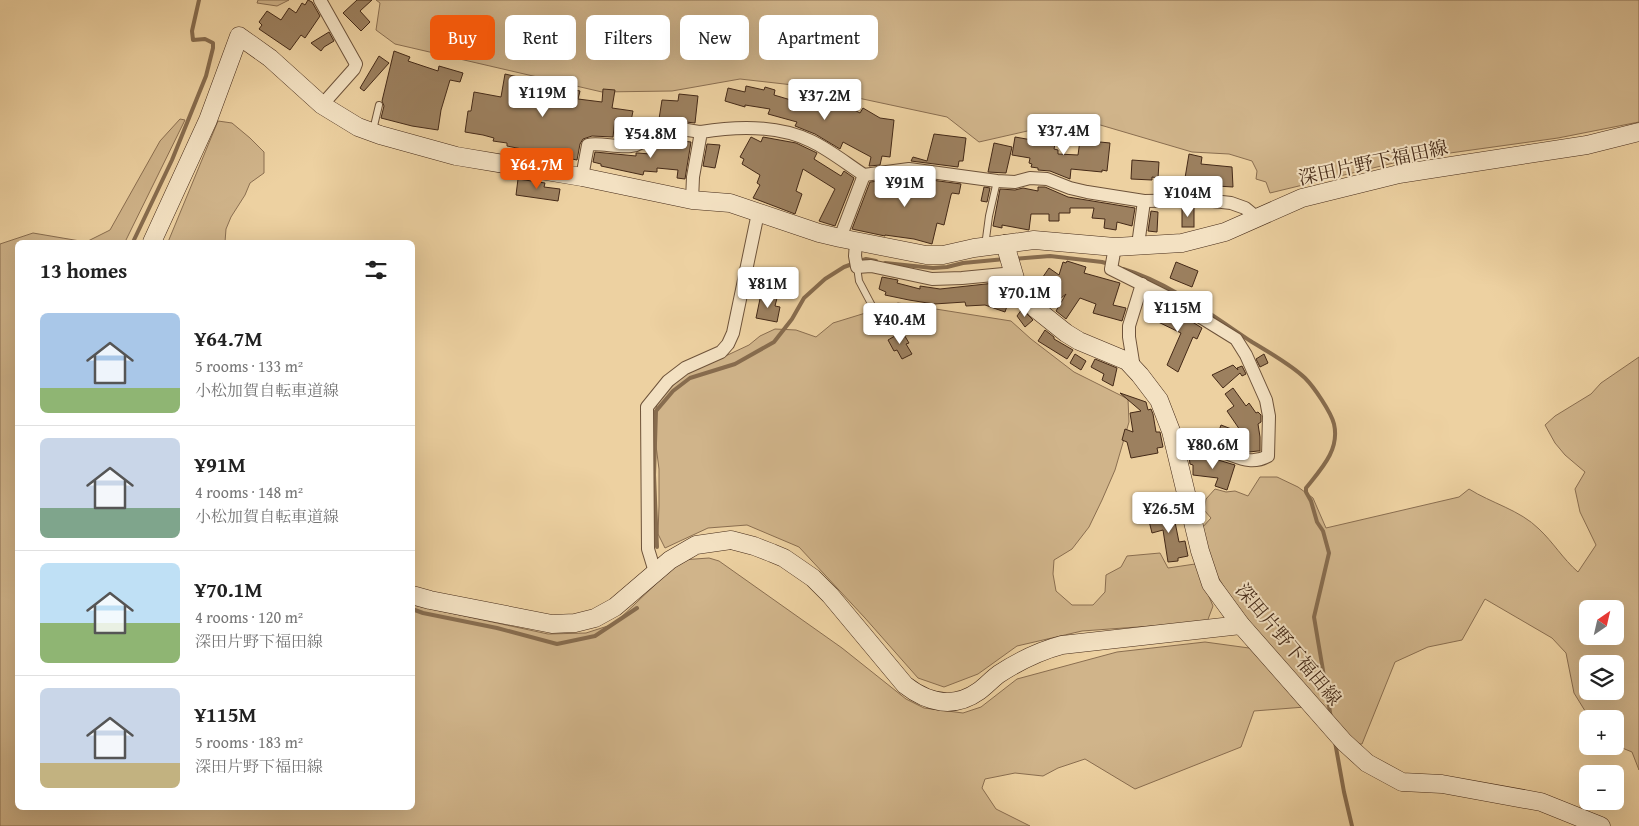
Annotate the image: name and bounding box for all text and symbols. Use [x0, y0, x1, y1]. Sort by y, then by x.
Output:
chip: Buy [430, 15, 495, 60]
chip: Rent [505, 15, 576, 60]
chip: Filters [586, 15, 670, 60]
chip: New [680, 15, 749, 60]
chip: Apartment [759, 15, 878, 60]
pin: ¥119M [508, 76, 578, 118]
pin: ¥37.2M [784, 78, 866, 121]
text: ¥119M [520, 80, 566, 104]
text: ¥37.2M [799, 83, 851, 107]
pin: ¥37.4M [1023, 114, 1105, 156]
pin: ¥54.8M [610, 116, 692, 159]
text: ¥37.4M [1038, 118, 1090, 142]
text: ¥54.8M [625, 121, 677, 145]
street label: 深田片野下福田線 [1296, 133, 1450, 191]
pin: ¥64.7M [496, 148, 578, 190]
text: ¥64.7M [511, 152, 563, 176]
pin: ¥91M [875, 166, 935, 208]
text: ¥91M [886, 170, 924, 194]
pin: ¥104M [1153, 176, 1223, 218]
text: ¥104M [1165, 180, 1211, 204]
text: 13 homes [40, 255, 127, 286]
icon: filters [362, 256, 390, 284]
pin: ¥81M [738, 266, 798, 309]
text: ¥81M [749, 271, 787, 295]
pin: ¥70.1M [984, 276, 1066, 318]
text: ¥70.1M [999, 280, 1051, 304]
pin: ¥115M [1143, 290, 1213, 333]
text: ¥115M [1155, 295, 1201, 319]
pin: ¥40.4M [859, 302, 941, 345]
text: ¥40.4M [874, 307, 926, 331]
text: ¥64.7M [195, 323, 263, 354]
icon: home [80, 333, 140, 393]
text: 5 rooms · 133 m² [195, 354, 303, 378]
text: 小松加賀自転車道線 [195, 378, 339, 402]
pin: ¥80.6M [1172, 428, 1254, 470]
text: ¥80.6M [1187, 432, 1239, 456]
text: ¥91M [195, 449, 246, 480]
icon: home [80, 458, 140, 518]
text: 4 rooms · 148 m² [195, 480, 303, 504]
pin: ¥26.5M [1128, 492, 1210, 534]
text: ¥26.5M [1143, 496, 1195, 520]
text: 小松加賀自転車道線 [195, 504, 339, 528]
text: ¥70.1M [195, 574, 263, 605]
street label: 深田片野下福田線 [1229, 577, 1349, 711]
icon: home [80, 583, 140, 643]
north arrow [1579, 600, 1624, 645]
map controls [1579, 600, 1624, 810]
text: 4 rooms · 120 m² [195, 605, 303, 629]
text: 深田片野下福田線 [195, 629, 323, 653]
button: layers [1579, 655, 1624, 700]
text: ¥115M [195, 699, 257, 730]
icon: home [80, 708, 140, 768]
button: + [1579, 710, 1624, 755]
text: 5 rooms · 183 m² [195, 730, 303, 754]
text: 深田片野下福田線 [195, 754, 323, 778]
button: − [1579, 765, 1624, 810]

